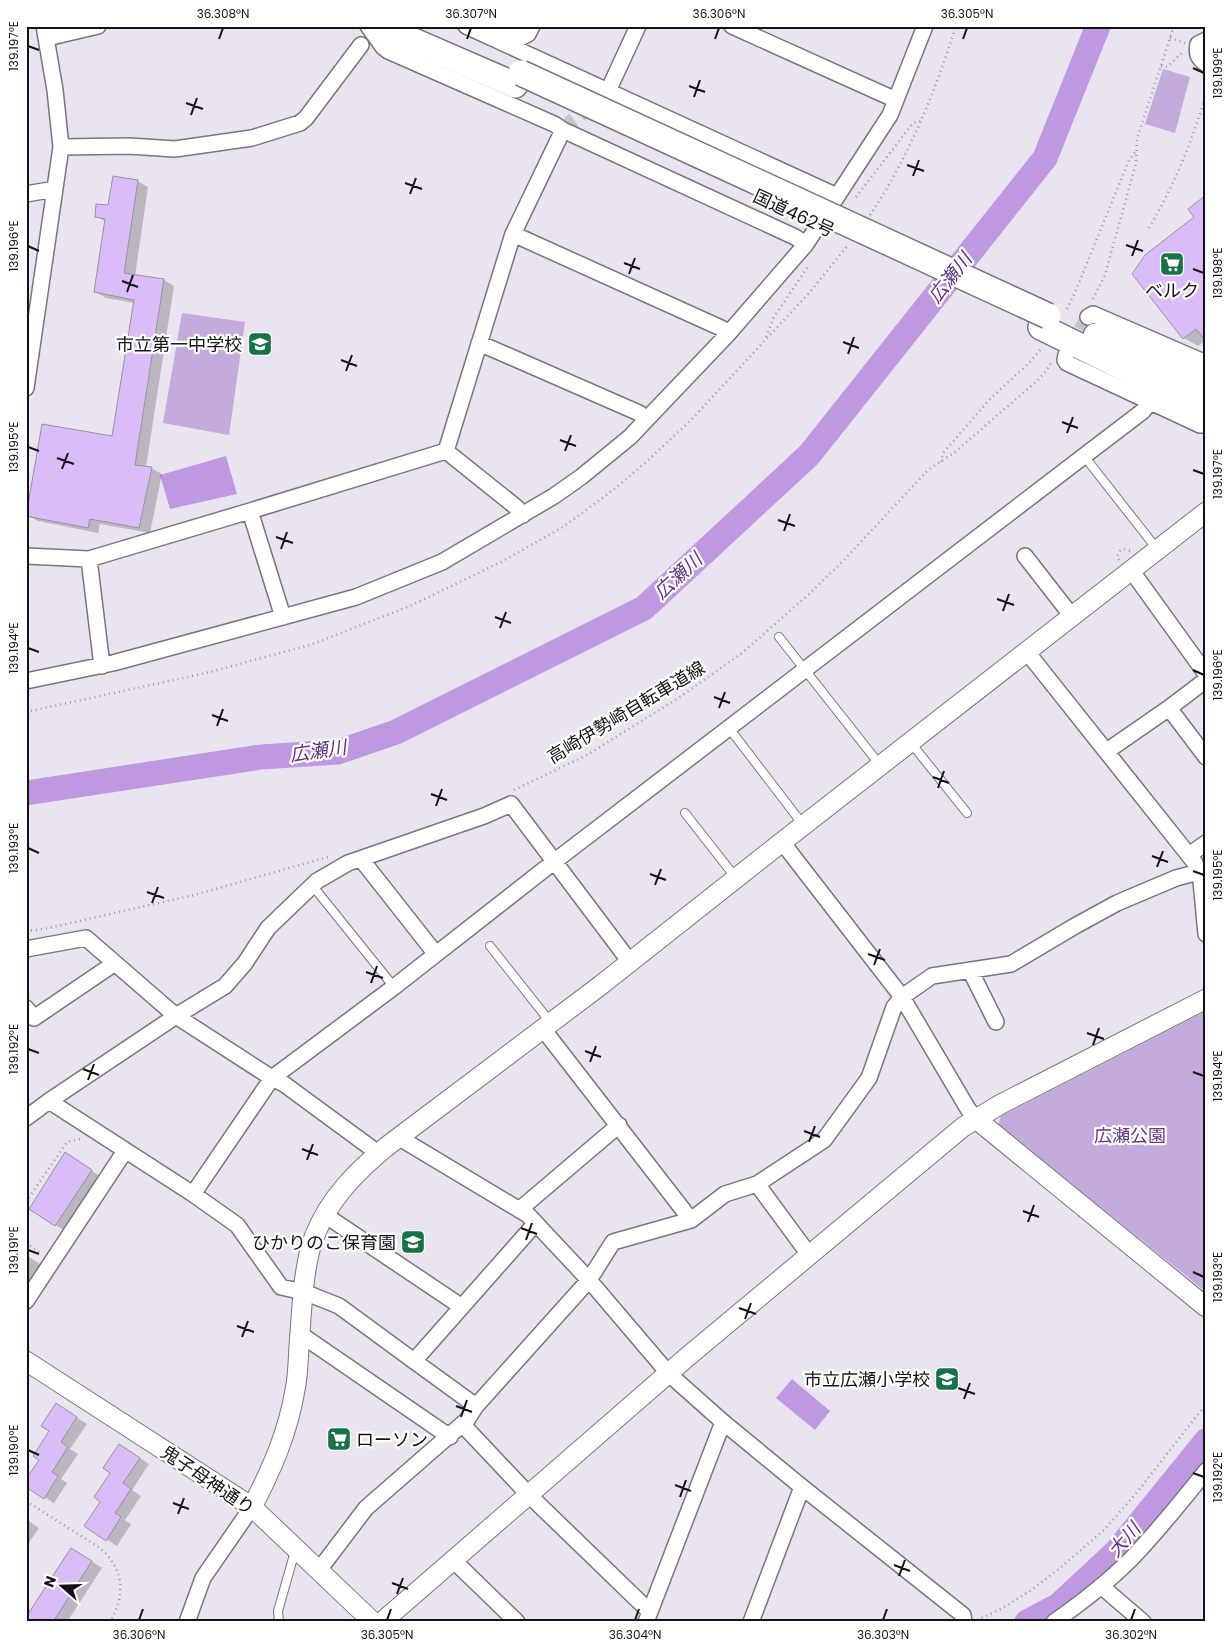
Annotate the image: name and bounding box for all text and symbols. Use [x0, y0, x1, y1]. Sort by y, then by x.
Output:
text: 36.308°N [197, 5, 249, 22]
text: 36.307°N [445, 5, 497, 22]
text: 36.306°N [693, 5, 745, 22]
text: 36.305°N [941, 5, 993, 22]
text: 139.197°E [5, 21, 22, 71]
text: 139.199°E [1209, 47, 1226, 99]
street label: 国道462号 [749, 183, 839, 243]
text: 139.196°E [5, 220, 22, 272]
water label: 広瀬川 [922, 246, 979, 309]
text: 139.198°E [1209, 247, 1226, 299]
supermarket icon: ベルク [1159, 251, 1185, 277]
place label: ベルク [1145, 278, 1199, 303]
school or university icon: 市立第一中学校 [247, 331, 273, 357]
place label: 市立第一中学校 [116, 332, 242, 357]
text: 139.195°E [5, 421, 22, 473]
text: 139.197°E [1209, 449, 1226, 499]
water label: 広瀬川 [648, 545, 710, 605]
text: 139.194°E [5, 622, 22, 674]
text: 139.196°E [1209, 649, 1226, 701]
street label: 高崎伊勢崎自転車道線 [542, 655, 710, 769]
water label: 広瀬川 [288, 733, 350, 768]
text: 139.193°E [5, 823, 22, 873]
text: 139.195°E [1209, 849, 1226, 901]
text: 139.192°E [5, 1024, 22, 1074]
text: 139.194°E [1209, 1050, 1226, 1102]
park label: 広瀬公園 [1094, 1123, 1166, 1148]
text: 139.191°E [5, 1226, 22, 1274]
school or university icon: ひかりのこ保育園 [400, 1229, 426, 1255]
place label: ひかりのこ保育園 [252, 1230, 396, 1255]
text: 139.193°E [1209, 1252, 1226, 1302]
school or university icon: 市立広瀬小学校 [934, 1366, 960, 1392]
place label: 市立広瀬小学校 [804, 1367, 930, 1392]
text: 139.190°E [5, 1424, 22, 1476]
supermarket icon: ローソン [326, 1426, 352, 1452]
place label: ローソン [356, 1427, 428, 1452]
street label: 鬼子母神通り [156, 1439, 260, 1521]
text: 139.192°E [1209, 1452, 1226, 1502]
water label: 大川 [1101, 1515, 1148, 1563]
north arrow [38, 1560, 88, 1610]
text: N [39, 1573, 61, 1590]
text: 36.306°N [113, 1626, 165, 1643]
text: 36.305°N [361, 1626, 413, 1643]
text: 36.304°N [609, 1626, 661, 1643]
text: 36.303°N [857, 1626, 909, 1643]
text: 36.302°N [1105, 1626, 1157, 1643]

